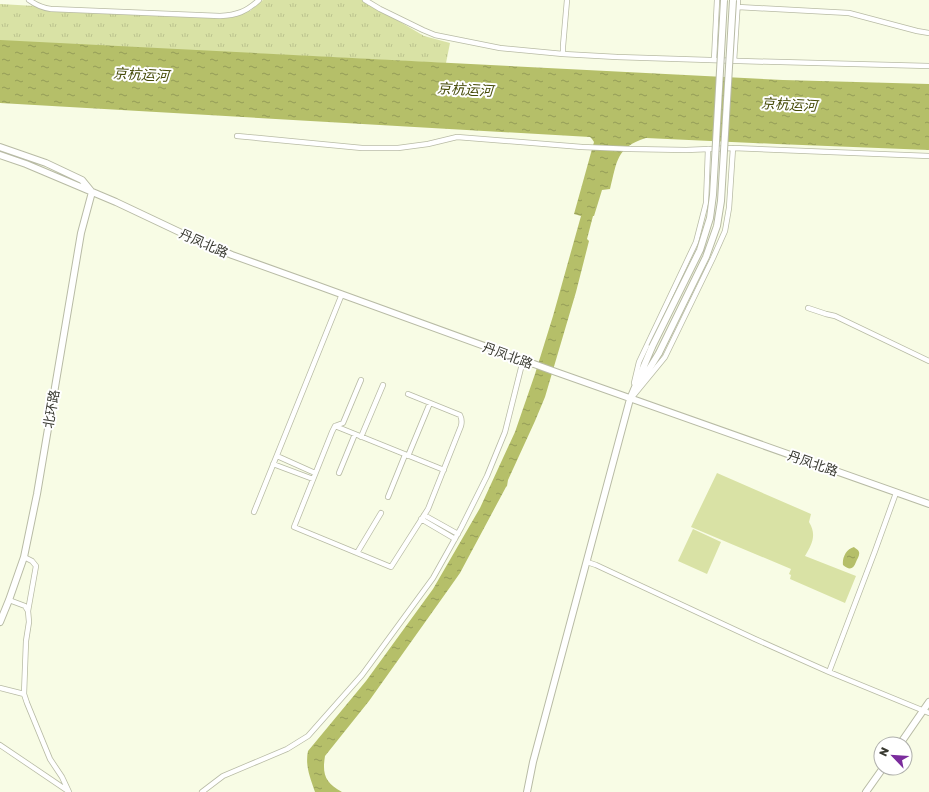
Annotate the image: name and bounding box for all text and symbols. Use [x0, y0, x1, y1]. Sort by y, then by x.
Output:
water label: 京杭运河 [113, 64, 172, 84]
water label: 京杭运河 [437, 79, 496, 99]
water label: 京杭运河 [761, 94, 820, 114]
street label: 丹凤北路 [177, 225, 231, 261]
street label: 丹凤北路 [481, 339, 535, 371]
street label: 北环路 [40, 388, 62, 430]
street label: 丹凤北路 [786, 447, 840, 479]
north arrow [873, 736, 913, 776]
text: N [876, 745, 891, 758]

